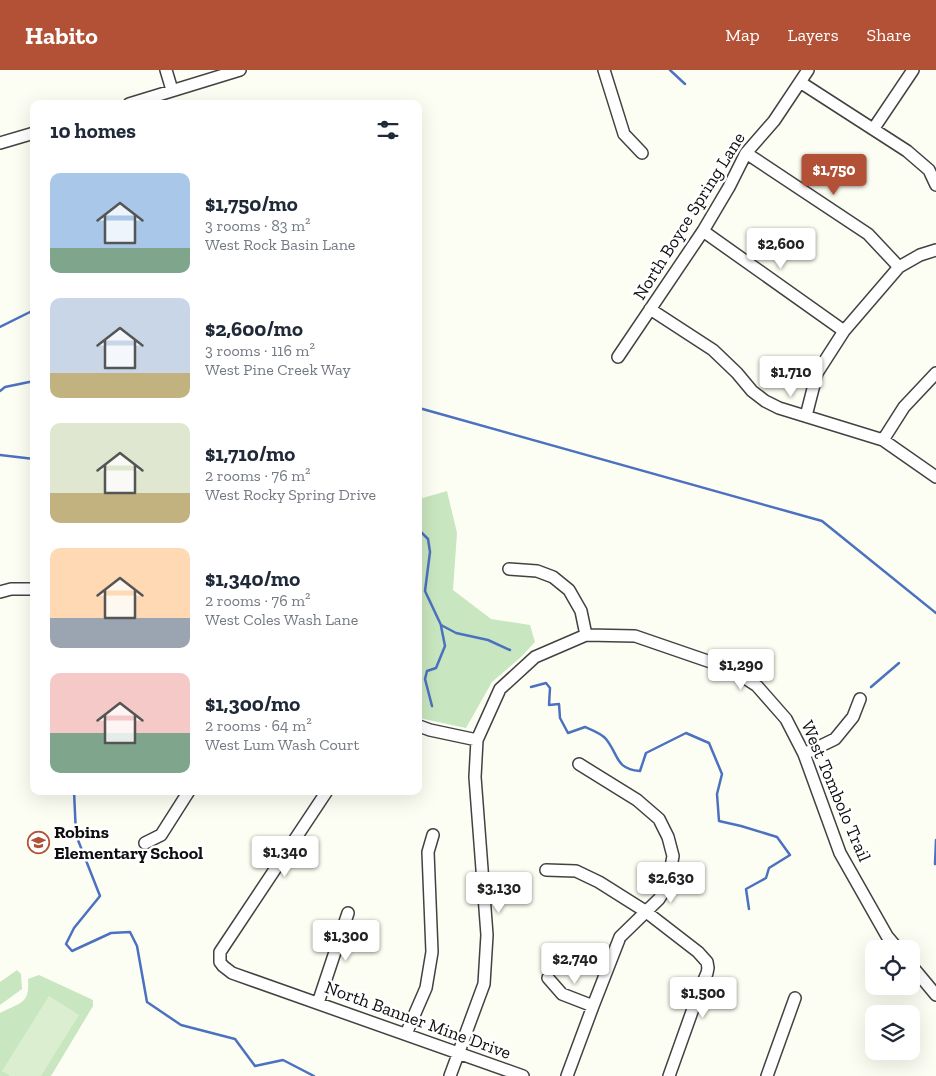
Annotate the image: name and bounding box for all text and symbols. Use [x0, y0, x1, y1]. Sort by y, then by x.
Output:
text: Habito [25, 21, 98, 50]
text: Map [725, 24, 760, 46]
text: Layers [788, 24, 839, 46]
text: Share [867, 24, 911, 46]
icon: filters [374, 116, 402, 144]
text: 10 homes [50, 118, 136, 143]
street label: North Boyce Spring Lane [628, 128, 750, 304]
pin: $1,750 [793, 154, 875, 196]
text: $1,750 [813, 160, 855, 179]
text: $1,750/mo [205, 191, 298, 216]
icon: home [90, 193, 150, 253]
text: 3 rooms · 83 m² [205, 216, 311, 235]
pin: $2,600 [740, 228, 822, 270]
text: $2,600 [758, 234, 804, 253]
text: West Rock Basin Lane [205, 235, 355, 254]
text: $2,600/mo [205, 316, 303, 341]
icon: home [90, 318, 150, 378]
text: 3 rooms · 116 m² [205, 341, 315, 360]
pin: $1,710 [750, 356, 832, 398]
text: West Pine Creek Way [205, 360, 351, 379]
text: $1,710 [770, 362, 812, 381]
text: $1,710/mo [205, 441, 295, 466]
icon: home [90, 443, 150, 503]
text: 2 rooms · 76 m² [205, 466, 311, 485]
text: West Rocky Spring Drive [205, 485, 376, 504]
text: $1,340/mo [205, 566, 300, 591]
icon: home [90, 568, 150, 628]
text: 2 rooms · 76 m² [205, 591, 311, 610]
text: West Coles Wash Lane [205, 610, 358, 629]
pin: $1,290 [700, 648, 782, 691]
text: $1,290 [719, 655, 763, 674]
text: $1,300/mo [205, 691, 300, 716]
icon: home [90, 693, 150, 753]
text: 2 rooms · 64 m² [205, 716, 312, 735]
street label: West Tombolo Trail [796, 717, 876, 865]
text: West Lum Wash Court [205, 735, 359, 754]
place label: Robins Elementary School [54, 821, 203, 864]
school or university icon: Robins Elementary School [26, 830, 50, 854]
pin: $1,340 [244, 836, 326, 878]
text: $1,340 [263, 842, 307, 861]
pin: $2,630 [630, 862, 712, 904]
text: $2,630 [648, 868, 694, 887]
pin: $3,130 [458, 872, 540, 914]
text: $3,130 [477, 878, 521, 897]
pin: $1,300 [305, 920, 387, 962]
text: $1,300 [324, 926, 368, 945]
map controls [865, 940, 920, 1060]
button: locate [865, 940, 920, 995]
pin: $2,740 [534, 942, 616, 985]
text: $2,740 [552, 949, 598, 968]
street label: North Banner Mine Drive [322, 976, 514, 1064]
pin: $1,500 [662, 976, 744, 1019]
text: $1,500 [681, 983, 725, 1002]
button: layers [865, 1005, 920, 1060]

